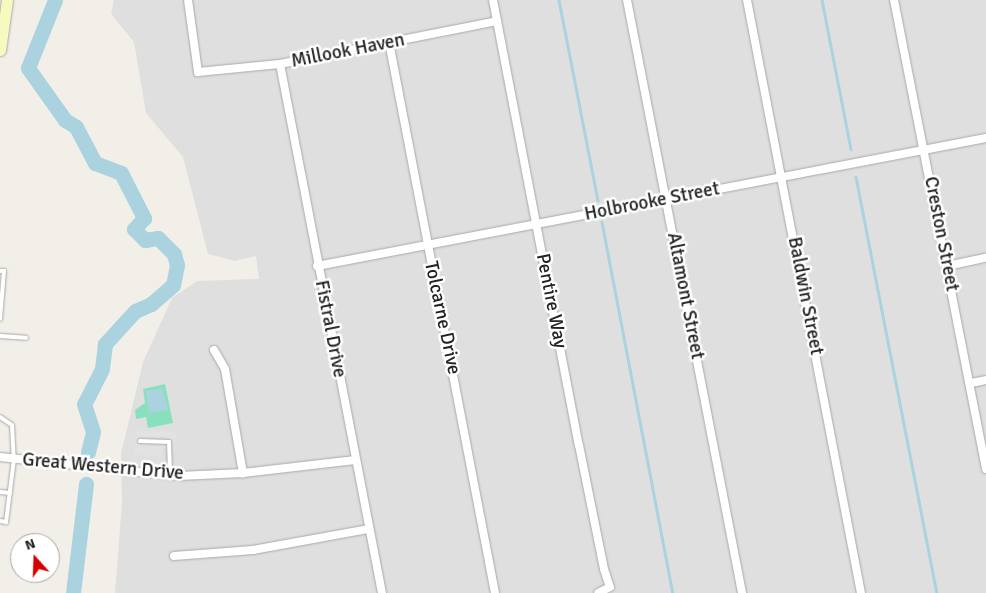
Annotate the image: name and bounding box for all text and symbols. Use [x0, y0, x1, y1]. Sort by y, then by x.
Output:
street label: Millook Haven [289, 29, 407, 73]
street label: Creston Street [919, 175, 963, 293]
street label: Holbrooke Street [583, 178, 721, 226]
street label: Altamont Street [662, 231, 708, 361]
street label: Baldwin Street [782, 235, 828, 357]
street label: Pentire Way [531, 252, 571, 350]
street label: Tolcarne Drive [419, 259, 465, 377]
street label: Fistral Drive [309, 278, 351, 380]
street label: Great Western Drive [21, 449, 185, 485]
north arrow [10, 533, 60, 583]
text: N [23, 535, 38, 554]

